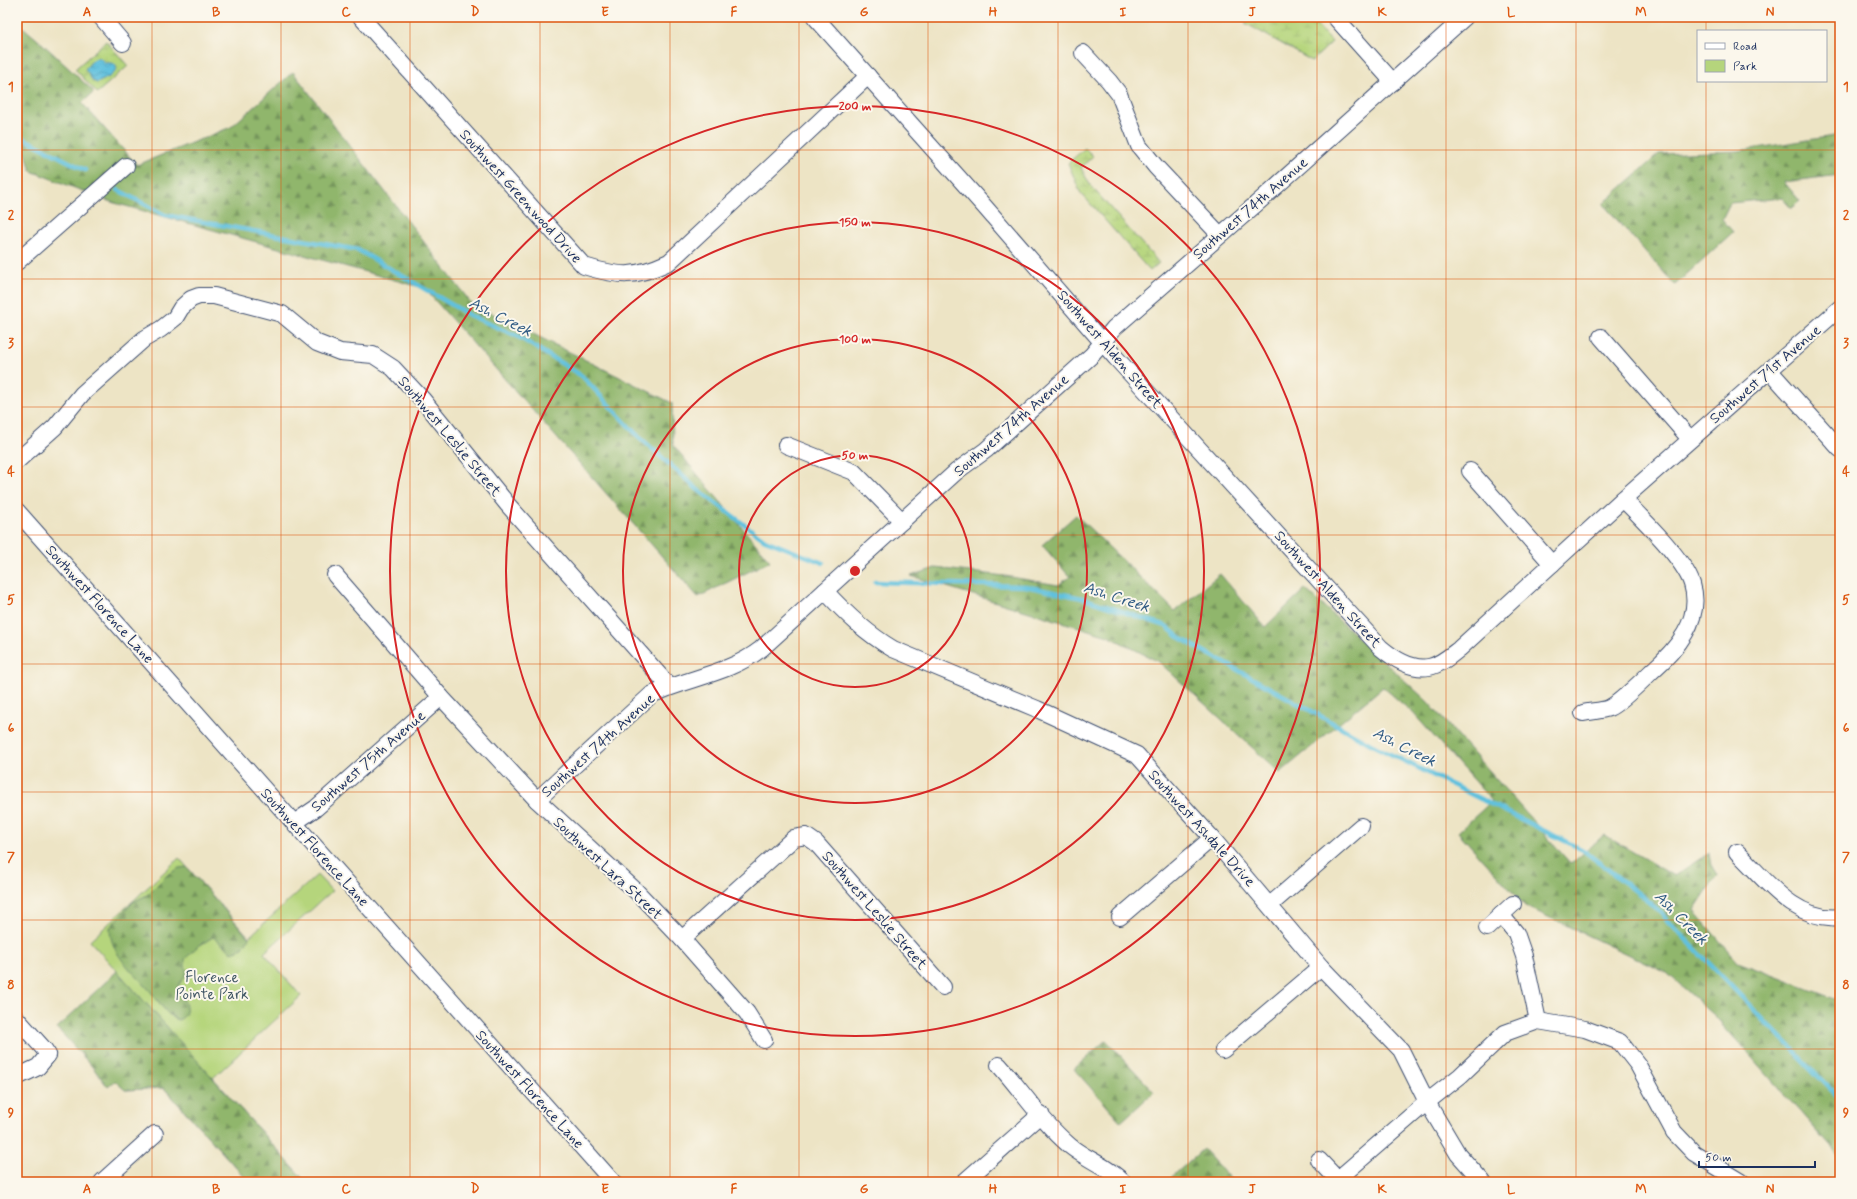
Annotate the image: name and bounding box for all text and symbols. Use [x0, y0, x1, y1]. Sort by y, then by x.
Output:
text: A [83, 4, 91, 21]
text: B [212, 4, 221, 21]
text: C [341, 4, 351, 21]
text: D [471, 4, 480, 21]
text: E [601, 4, 609, 21]
text: F [731, 4, 738, 21]
text: G [860, 4, 869, 21]
text: H [989, 4, 998, 21]
text: I [1120, 4, 1127, 21]
text: J [1248, 4, 1256, 21]
text: K [1377, 4, 1387, 21]
text: L [1507, 4, 1516, 21]
text: M [1635, 4, 1647, 21]
text: N [1766, 4, 1775, 21]
legend [1697, 30, 1827, 82]
text: Road [1733, 39, 1757, 55]
text: Park [1733, 59, 1757, 75]
text: 1 [8, 79, 14, 96]
text: 1 [1843, 79, 1849, 96]
text: 200 m [839, 99, 872, 115]
street label: Southwest Greenwood Drive [455, 125, 586, 268]
street label: Southwest 74th Avenue [1189, 153, 1313, 264]
text: 2 [8, 207, 15, 224]
text: 2 [1843, 207, 1850, 224]
text: 150 m [839, 215, 871, 231]
street label: Southwest Alden Street [1052, 286, 1167, 413]
water label: Ash Creek [465, 293, 536, 342]
street label: Southwest 71st Avenue [1706, 321, 1826, 429]
text: 100 m [839, 332, 872, 348]
text: 3 [8, 335, 14, 352]
text: 3 [1843, 335, 1849, 352]
street label: Southwest 74th Avenue [950, 370, 1074, 481]
street label: Southwest Leslie Street [393, 372, 506, 501]
text: 50 m [842, 448, 869, 464]
text: 4 [7, 464, 15, 481]
text: 4 [1842, 464, 1850, 481]
street label: Southwest Alden Street [1269, 527, 1385, 653]
street label: Southwest Florence Lane [41, 541, 158, 668]
centre of rings [848, 564, 862, 578]
water label: Ash Creek [1081, 577, 1152, 618]
text: 5 [7, 592, 15, 609]
text: 5 [1842, 592, 1850, 609]
street label: Southwest 74th Avenue [537, 689, 660, 802]
street label: Southwest 75th Avenue [307, 706, 430, 817]
text: 6 [8, 720, 15, 737]
text: 6 [1843, 720, 1850, 737]
water label: Ash Creek [1369, 723, 1440, 772]
street label: Southwest Ashdale Drive [1143, 766, 1259, 891]
street label: Southwest Florence Lane [256, 784, 373, 911]
street label: Southwest Lara Street [548, 813, 666, 925]
street label: Southwest Leslie Street [817, 847, 932, 974]
text: 7 [7, 849, 15, 866]
text: 7 [1842, 849, 1850, 866]
water label: Ash Creek [1649, 887, 1713, 950]
park label: Florence Pointe Park [175, 968, 249, 1005]
text: 8 [7, 977, 15, 994]
text: 8 [1842, 977, 1850, 994]
street label: Southwest Florence Lane [471, 1026, 588, 1153]
text: 9 [8, 1105, 15, 1122]
text: 9 [1843, 1105, 1850, 1122]
scale bar [1699, 1143, 1815, 1169]
text: 50 m [1705, 1150, 1732, 1166]
text: A [83, 1181, 91, 1198]
text: B [212, 1181, 221, 1198]
text: C [341, 1181, 351, 1198]
text: D [471, 1181, 480, 1198]
text: E [601, 1181, 609, 1198]
text: F [731, 1181, 738, 1198]
text: G [860, 1181, 869, 1198]
text: H [989, 1181, 998, 1198]
text: I [1120, 1181, 1127, 1198]
text: J [1248, 1181, 1256, 1198]
text: K [1377, 1181, 1387, 1198]
text: L [1507, 1181, 1516, 1198]
text: M [1635, 1181, 1647, 1198]
text: N [1766, 1181, 1775, 1198]

